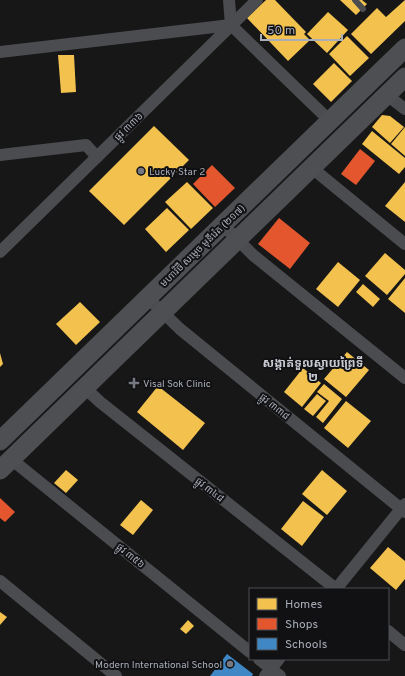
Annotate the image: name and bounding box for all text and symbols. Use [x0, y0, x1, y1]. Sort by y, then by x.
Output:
scale bar [261, 16, 342, 42]
text: 50 m [267, 23, 295, 39]
street label: ផ្លូវ ៣៣៦ [112, 110, 148, 146]
marker: Lucky Star 2 [136, 166, 146, 176]
place label: Lucky Star 2 [149, 166, 205, 179]
street label: មហាវិថី សម្តេច មុនីរ៉េត (២១៧) [157, 201, 248, 290]
district label: សង្កាត់ទួលស្វាយព្រៃទី ២ [263, 355, 363, 386]
marker: Visal Sok Clinic [128, 377, 140, 389]
place label: Visal Sok Clinic [143, 378, 211, 391]
street label: ផ្លូវ ៣៣៨ [255, 391, 292, 425]
street label: ផ្លូវ ៣៤៨ [191, 475, 226, 507]
street label: ផ្លូវ ៣៥៦ [112, 541, 147, 573]
legend [249, 588, 389, 660]
text: Homes [285, 597, 322, 613]
text: Shops [285, 617, 318, 633]
text: Schools [285, 637, 327, 653]
place label: Modern International School [95, 659, 222, 672]
marker: Modern International School [225, 659, 235, 669]

